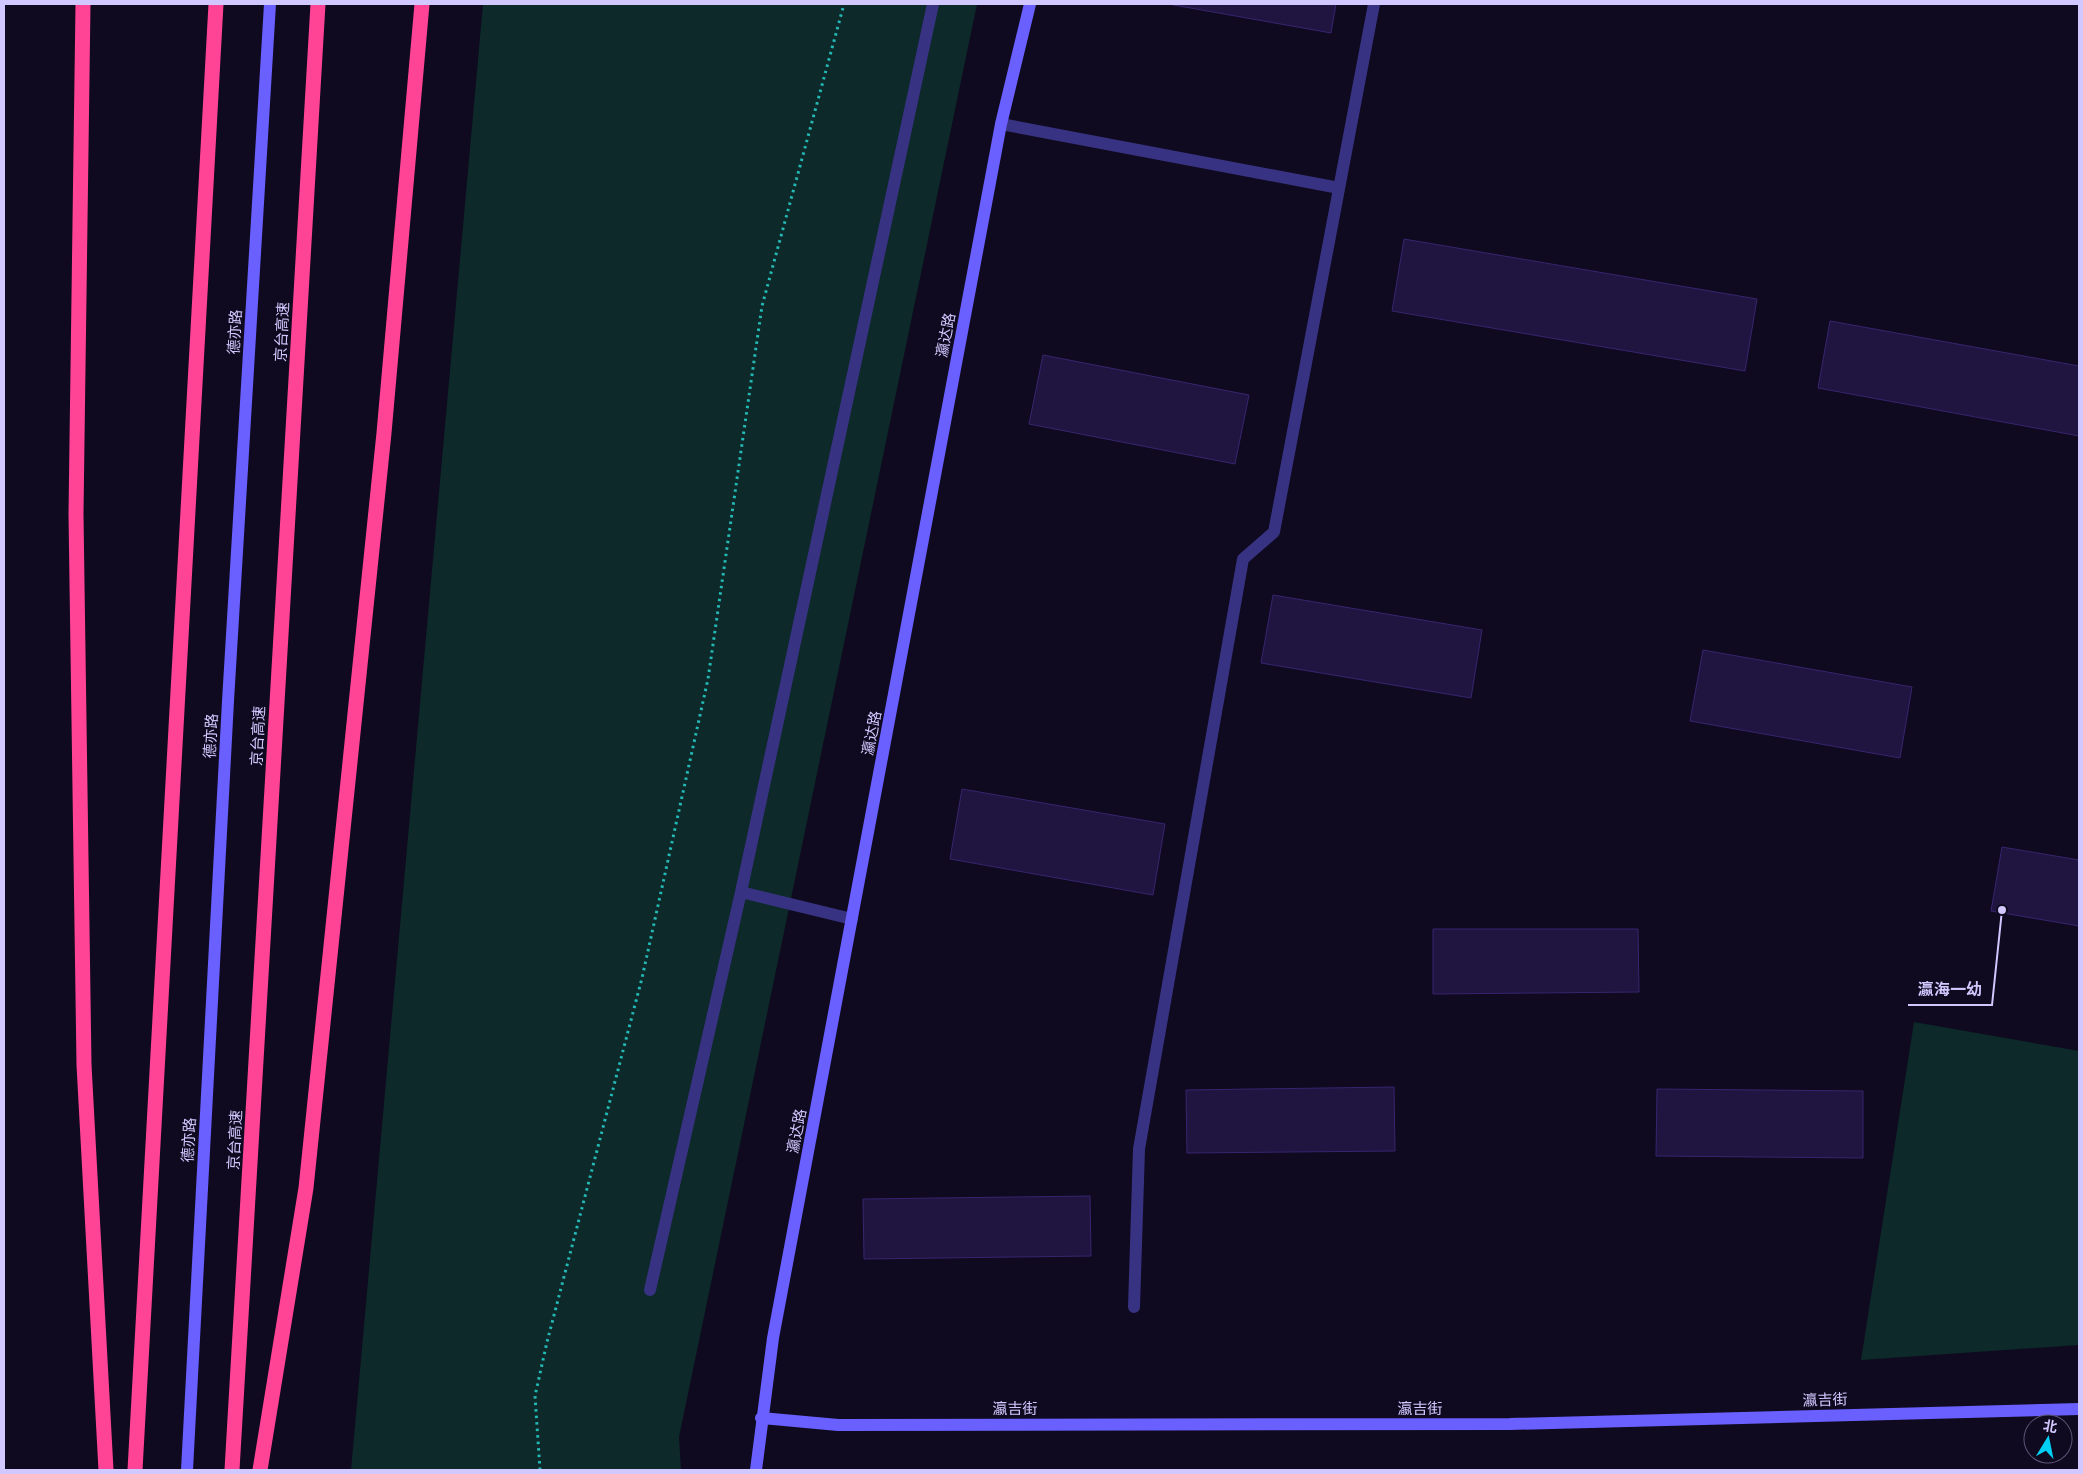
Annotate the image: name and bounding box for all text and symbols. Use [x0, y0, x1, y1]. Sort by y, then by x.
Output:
street label: 京台高速 [270, 302, 292, 362]
street label: 德亦路 [224, 309, 244, 355]
street label: 瀛达路 [932, 311, 958, 359]
street label: 京台高速 [246, 706, 268, 766]
street label: 瀛达路 [858, 709, 884, 757]
street label: 德亦路 [200, 713, 220, 759]
callout: 瀛海一幼 [1908, 974, 1992, 1005]
text: 瀛海一幼 [1918, 979, 1982, 998]
street label: 瀛达路 [783, 1107, 809, 1155]
street label: 京台高速 [223, 1110, 245, 1170]
street label: 德亦路 [178, 1117, 198, 1163]
street label: 瀛吉街 [1802, 1389, 1848, 1409]
street label: 瀛吉街 [992, 1399, 1038, 1417]
street label: 瀛吉街 [1397, 1399, 1443, 1417]
north arrow [2023, 1414, 2073, 1464]
text: 北 [2042, 1416, 2059, 1435]

